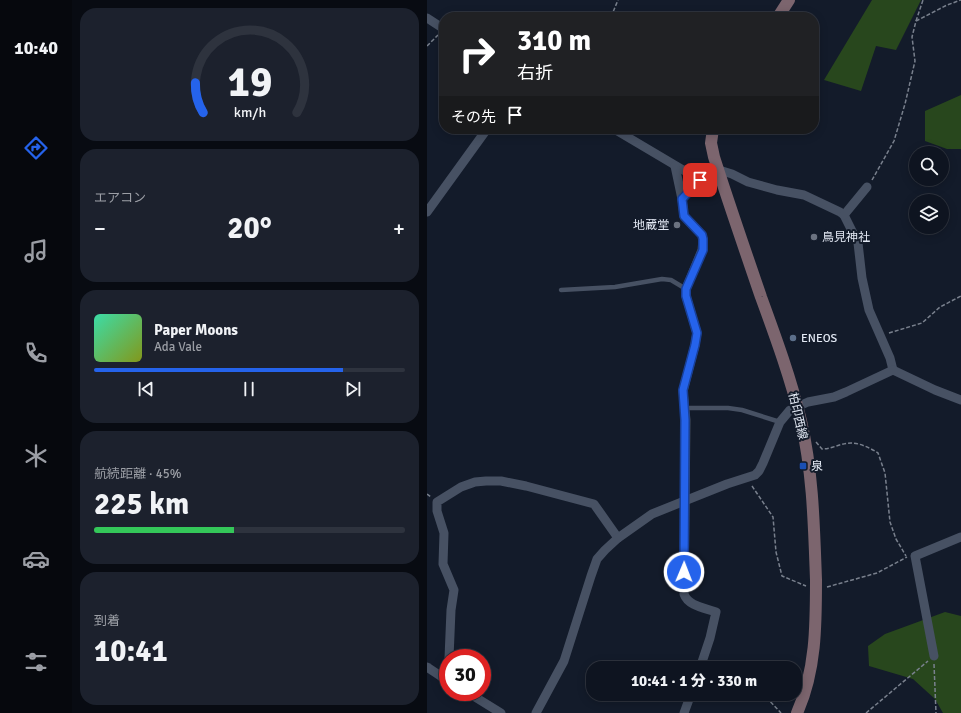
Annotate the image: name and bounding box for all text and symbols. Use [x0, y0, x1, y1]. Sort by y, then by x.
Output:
text: 310 m [517, 24, 591, 58]
icon: right [451, 28, 503, 80]
text: 10:40 [14, 37, 58, 59]
text: 19 [227, 56, 272, 107]
text: 右折 [517, 62, 553, 84]
text: km/h [233, 103, 266, 120]
icon: arrive [504, 104, 526, 126]
text: その先 [451, 108, 496, 126]
icon: directions [22, 134, 50, 162]
map controls [909, 146, 949, 234]
button: search [909, 146, 949, 186]
pin [683, 163, 717, 197]
icon: arrive [689, 169, 711, 191]
text: エアコン [94, 190, 146, 206]
button: layers [909, 194, 949, 234]
text: 20° [227, 210, 272, 247]
text: − [94, 215, 106, 242]
text: + [393, 215, 405, 242]
place label: 地蔵堂 [633, 218, 669, 233]
marker: 地蔵堂 [672, 220, 682, 230]
place label: 鳥見神社 [822, 230, 870, 245]
marker: 鳥見神社 [809, 232, 819, 242]
icon: music [22, 237, 50, 265]
text: Paper Moons [154, 321, 238, 339]
place label: ENEOS [801, 331, 838, 346]
marker: ENEOS [788, 333, 798, 343]
icon: phone [22, 339, 50, 367]
text: Ada Vale [154, 339, 202, 355]
icon: previous [135, 378, 157, 400]
icon: pause [238, 378, 260, 400]
icon: next [342, 378, 364, 400]
street label: 柏印西線 [785, 391, 810, 441]
icon: climate [22, 442, 50, 470]
place label: 泉 [811, 459, 823, 474]
marker: 泉 [798, 461, 808, 471]
text: 航続距離 · 45% [94, 466, 182, 482]
text: 225 km [94, 486, 189, 523]
icon: car [22, 545, 50, 573]
position arrow [663, 551, 705, 593]
text: 到着 [94, 613, 120, 629]
text: 10:41 [94, 633, 168, 670]
icon: filters [22, 648, 50, 676]
speed limit sign: 30 [439, 649, 491, 701]
text: 10:41 · 1 分 · 330 m [631, 672, 757, 690]

